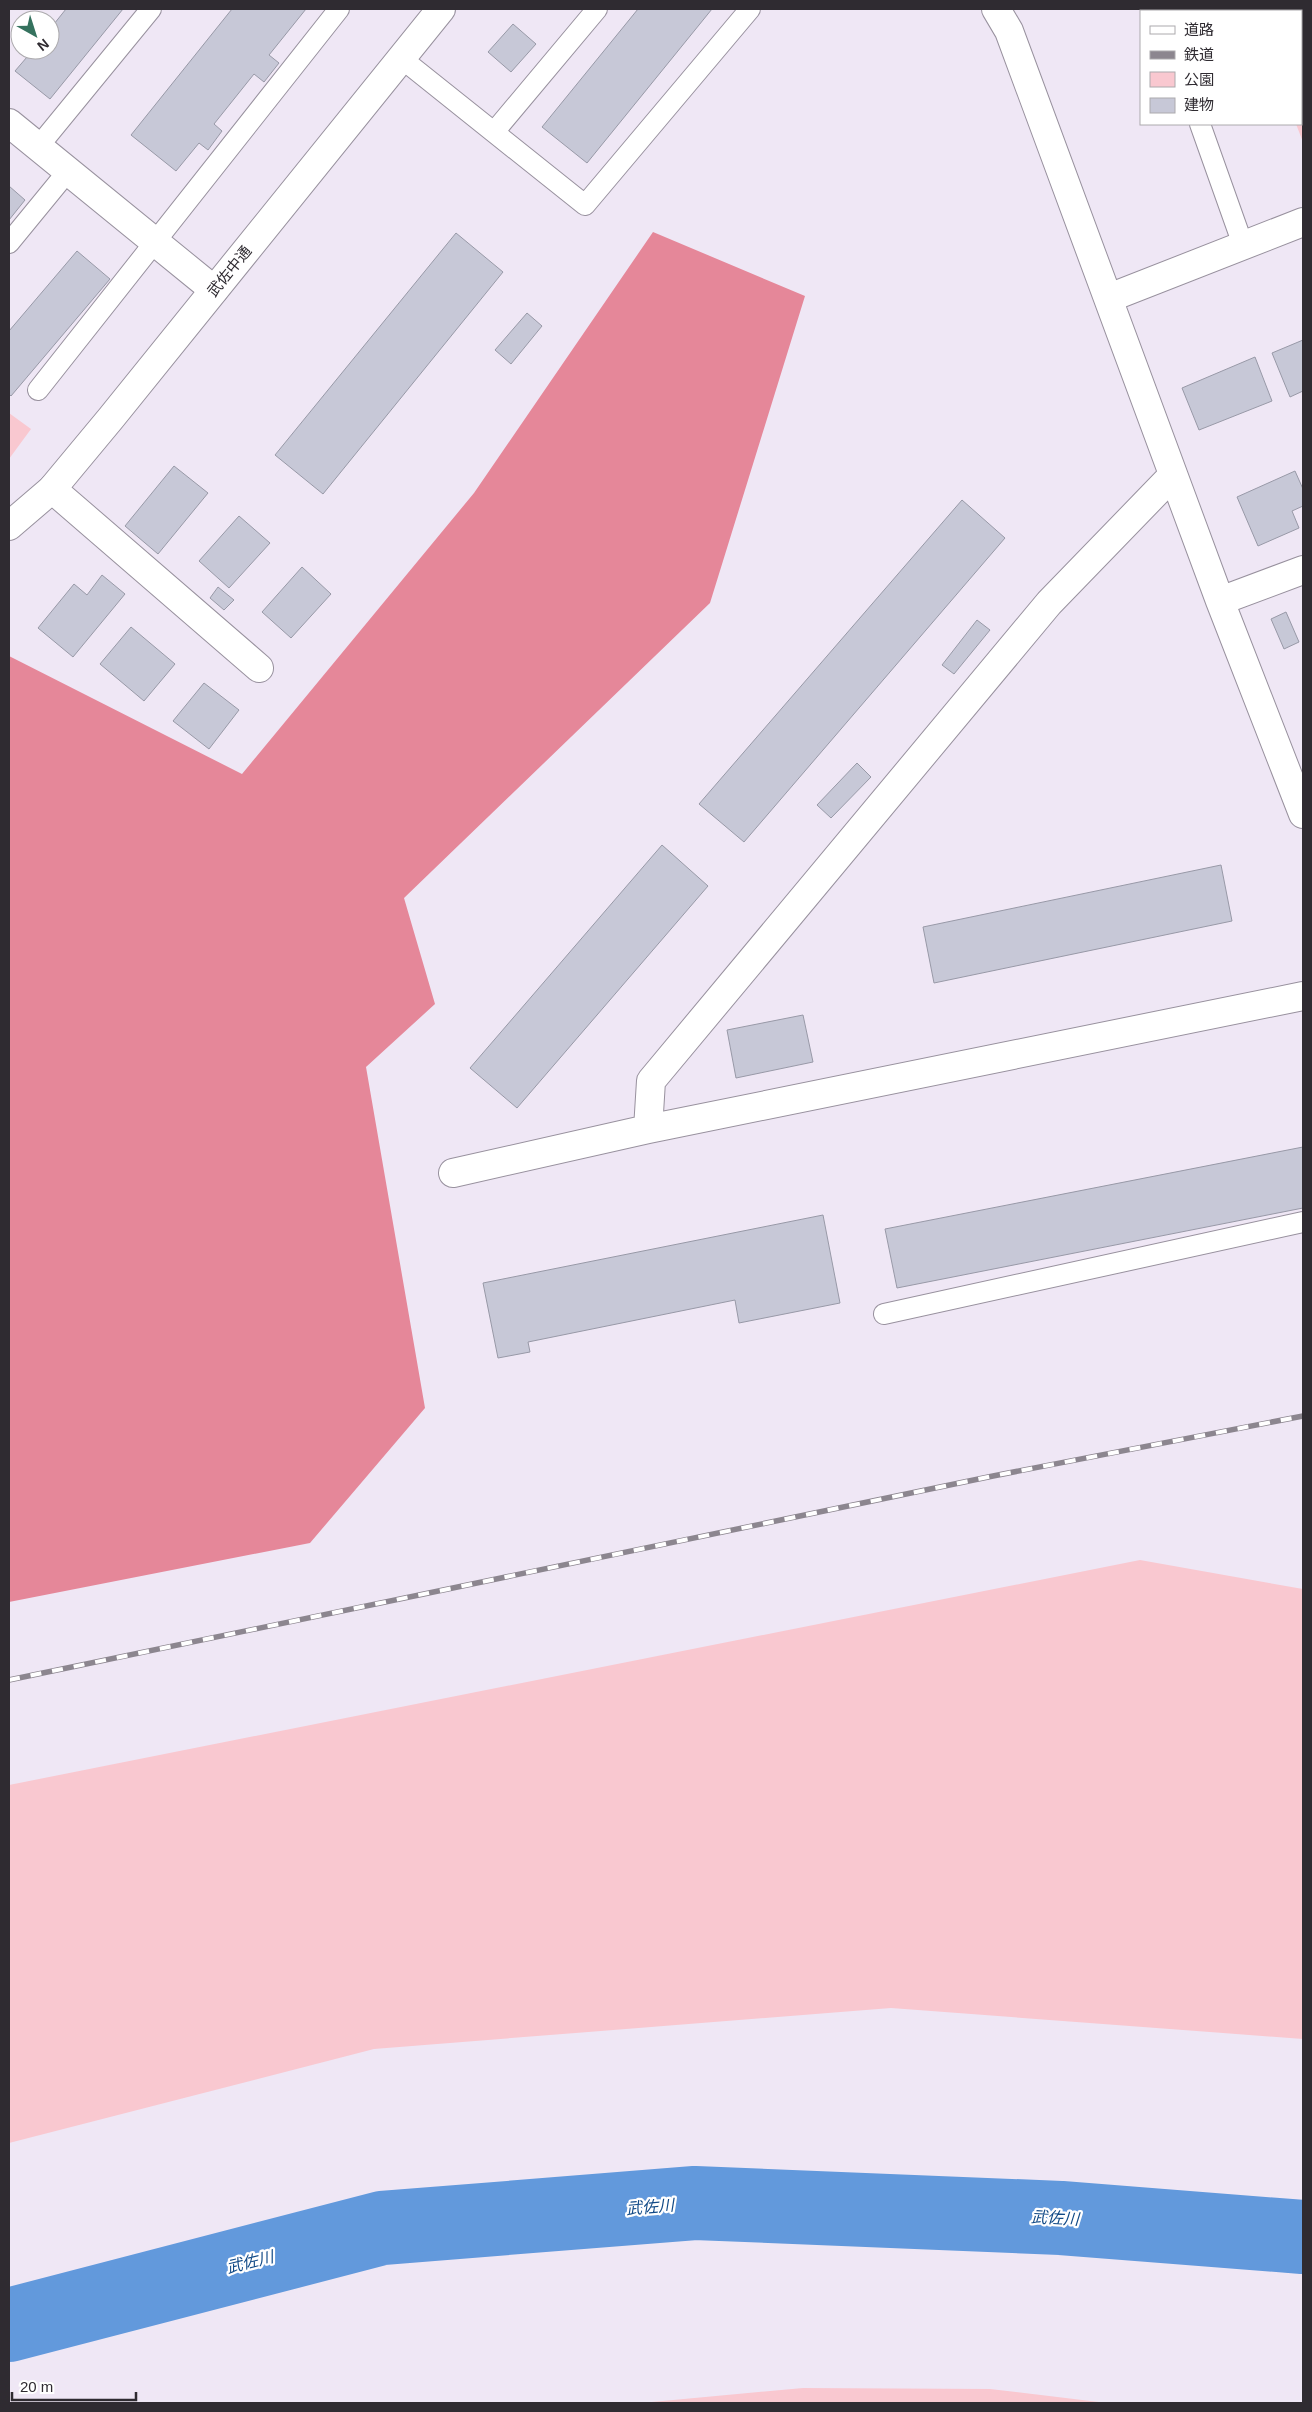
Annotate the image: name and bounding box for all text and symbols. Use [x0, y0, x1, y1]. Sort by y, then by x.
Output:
north arrow [10, 10, 60, 60]
legend [1140, 10, 1302, 125]
text: 道路 [1184, 21, 1214, 38]
text: N [34, 36, 52, 55]
text: 鉄道 [1184, 46, 1214, 63]
text: 公園 [1184, 71, 1214, 88]
text: 建物 [1184, 96, 1214, 113]
street label: 武佐中通 [204, 242, 254, 300]
water label: 武佐川 [625, 2196, 677, 2218]
water label: 武佐川 [1031, 2208, 1081, 2228]
water label: 武佐川 [225, 2247, 277, 2276]
scale bar [12, 2370, 136, 2402]
text: 20 m [20, 2378, 53, 2395]

